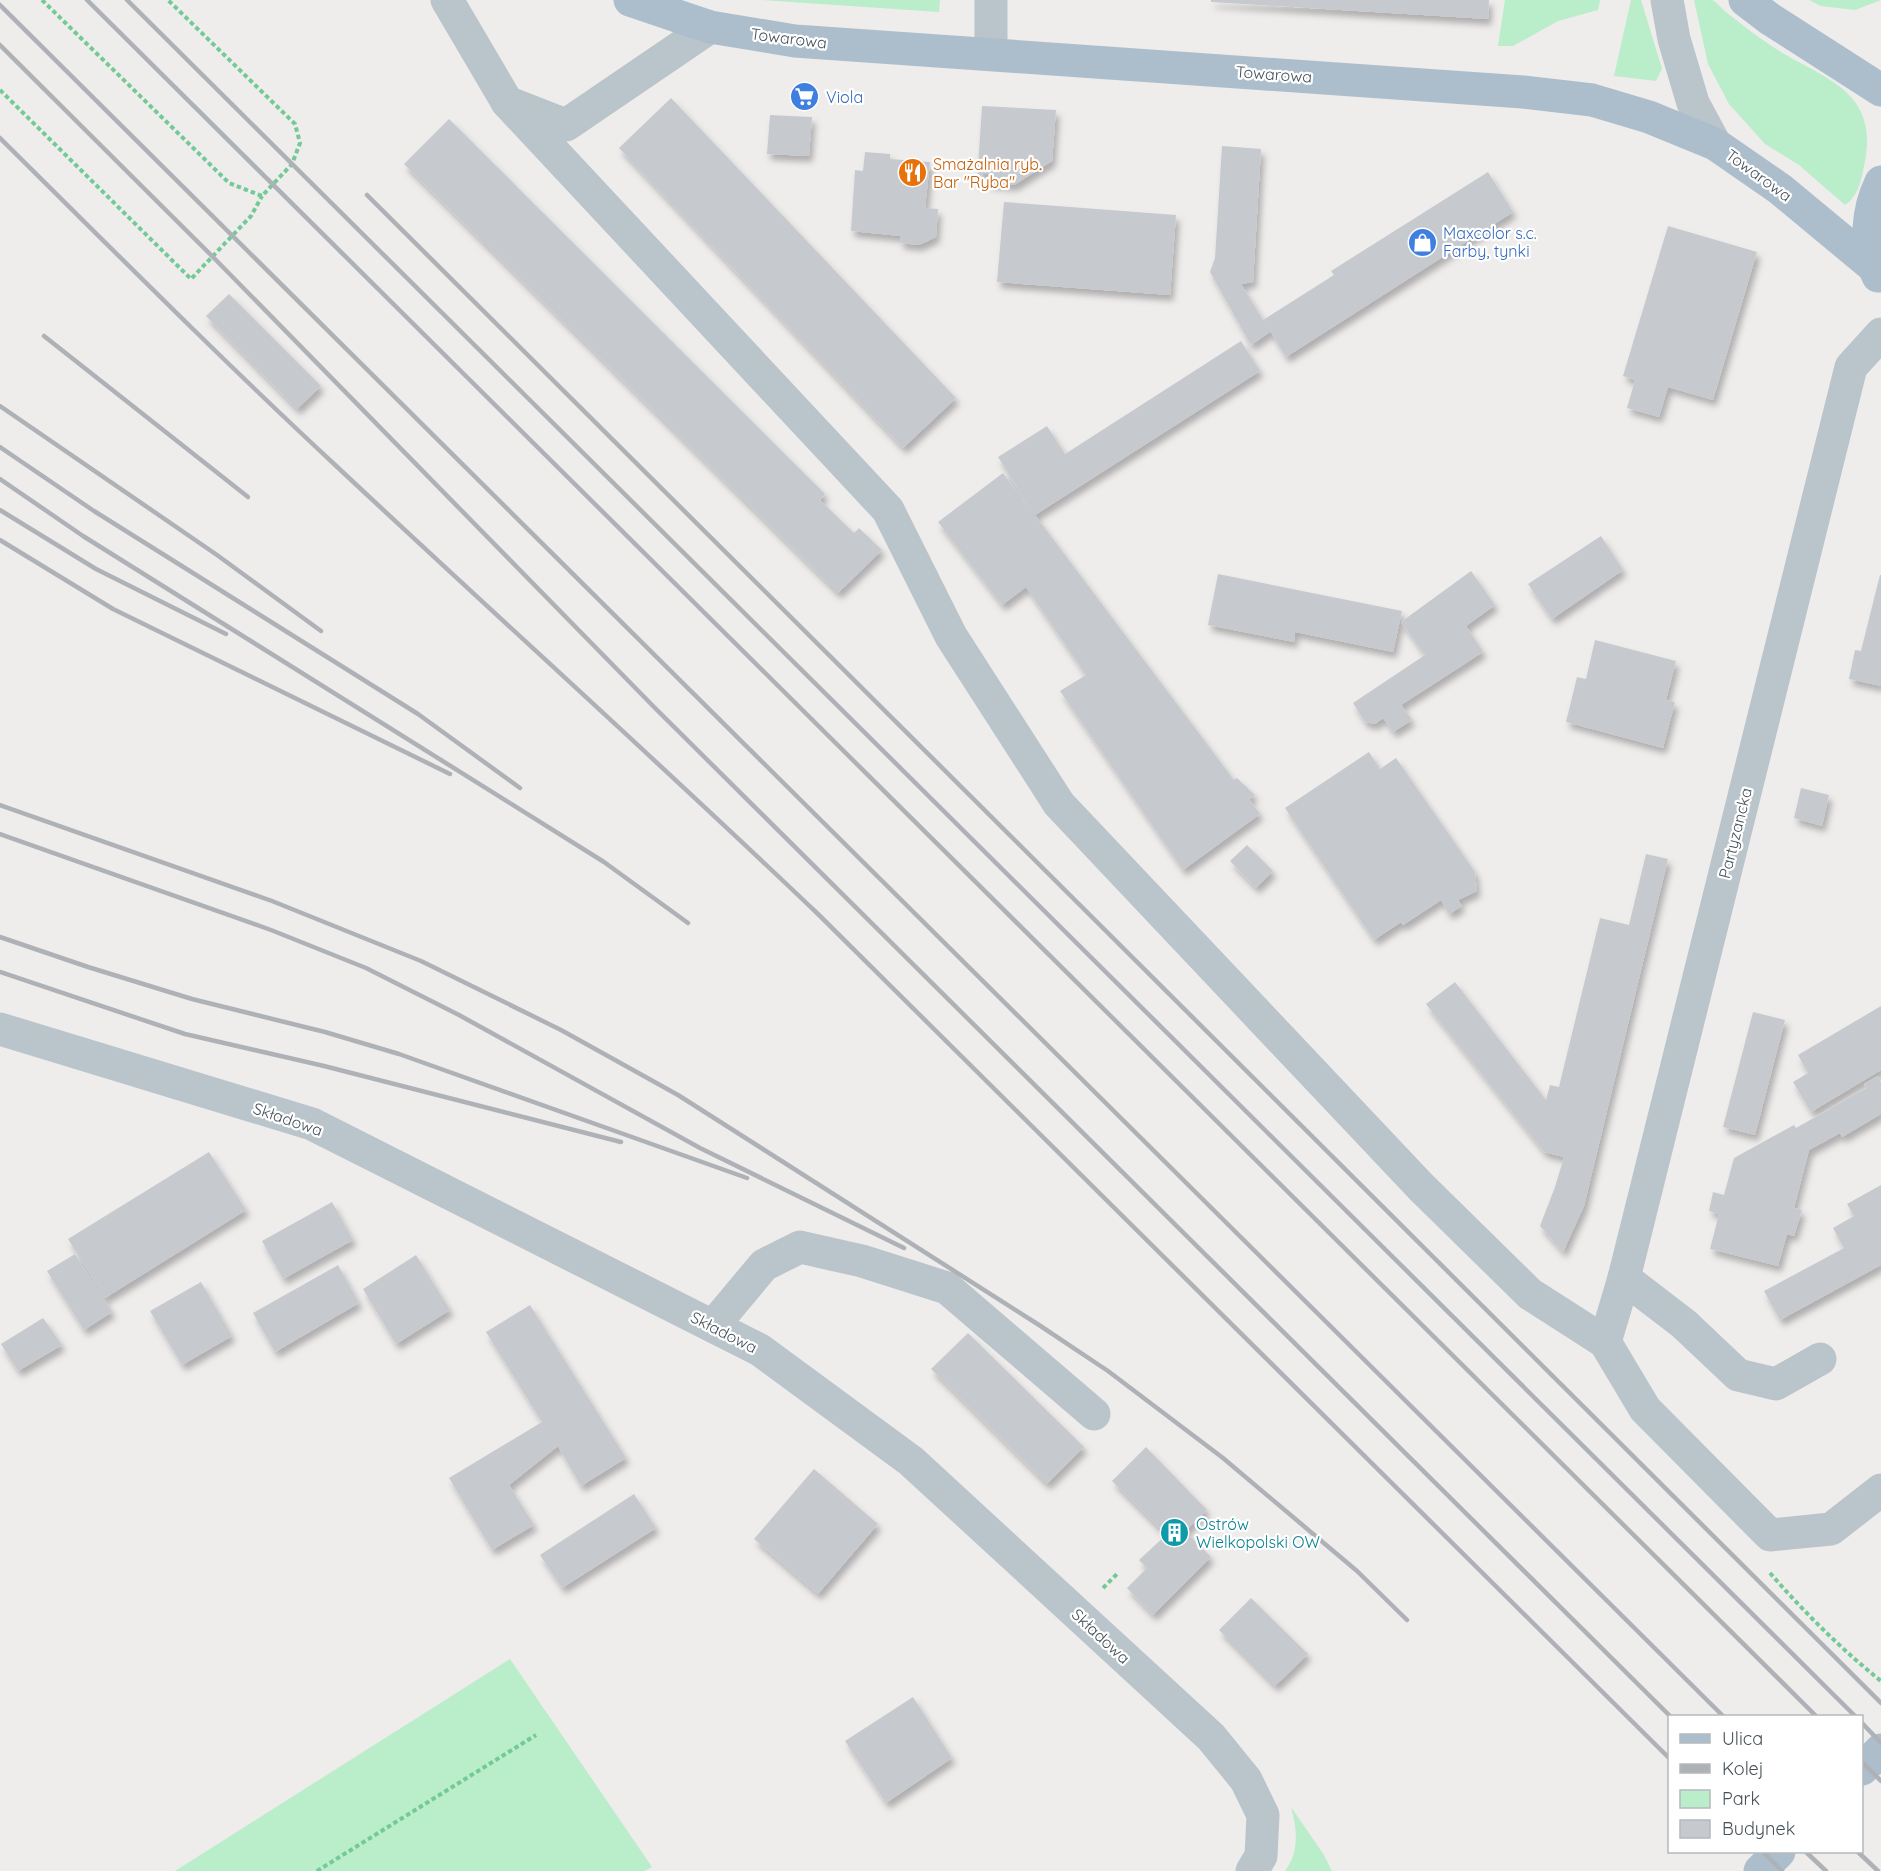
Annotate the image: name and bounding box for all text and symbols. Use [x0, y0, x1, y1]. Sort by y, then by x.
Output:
street label: Towarowa [750, 23, 828, 53]
street label: Towarowa [1235, 61, 1313, 87]
supermarket icon: Viola [789, 81, 821, 113]
place label: Viola [826, 87, 863, 107]
street label: Towarowa [1722, 144, 1796, 206]
place label: Smażalnia ryb. Bar "Ryba" [933, 154, 1042, 192]
restaurant icon: Smażalnia ryb. Bar "Ryba" [896, 157, 928, 189]
place label: Maxcolor s.c. Farby, tynki [1443, 223, 1537, 261]
shop icon: Maxcolor s.c. Farby, tynki [1406, 226, 1438, 258]
street label: Partyzancka [1714, 785, 1756, 881]
street label: Składowa [251, 1098, 325, 1140]
street label: Składowa [687, 1307, 761, 1357]
place label: Ostrów Wielkopolski OW [1196, 1514, 1320, 1552]
building icon: Ostrów Wielkopolski OW [1159, 1517, 1191, 1549]
street label: Składowa [1068, 1604, 1134, 1668]
legend [1668, 1715, 1863, 1853]
text: Ulica [1722, 1727, 1763, 1750]
text: Kolej [1722, 1757, 1764, 1780]
text: Park [1722, 1787, 1760, 1810]
text: Budynek [1722, 1817, 1795, 1840]

